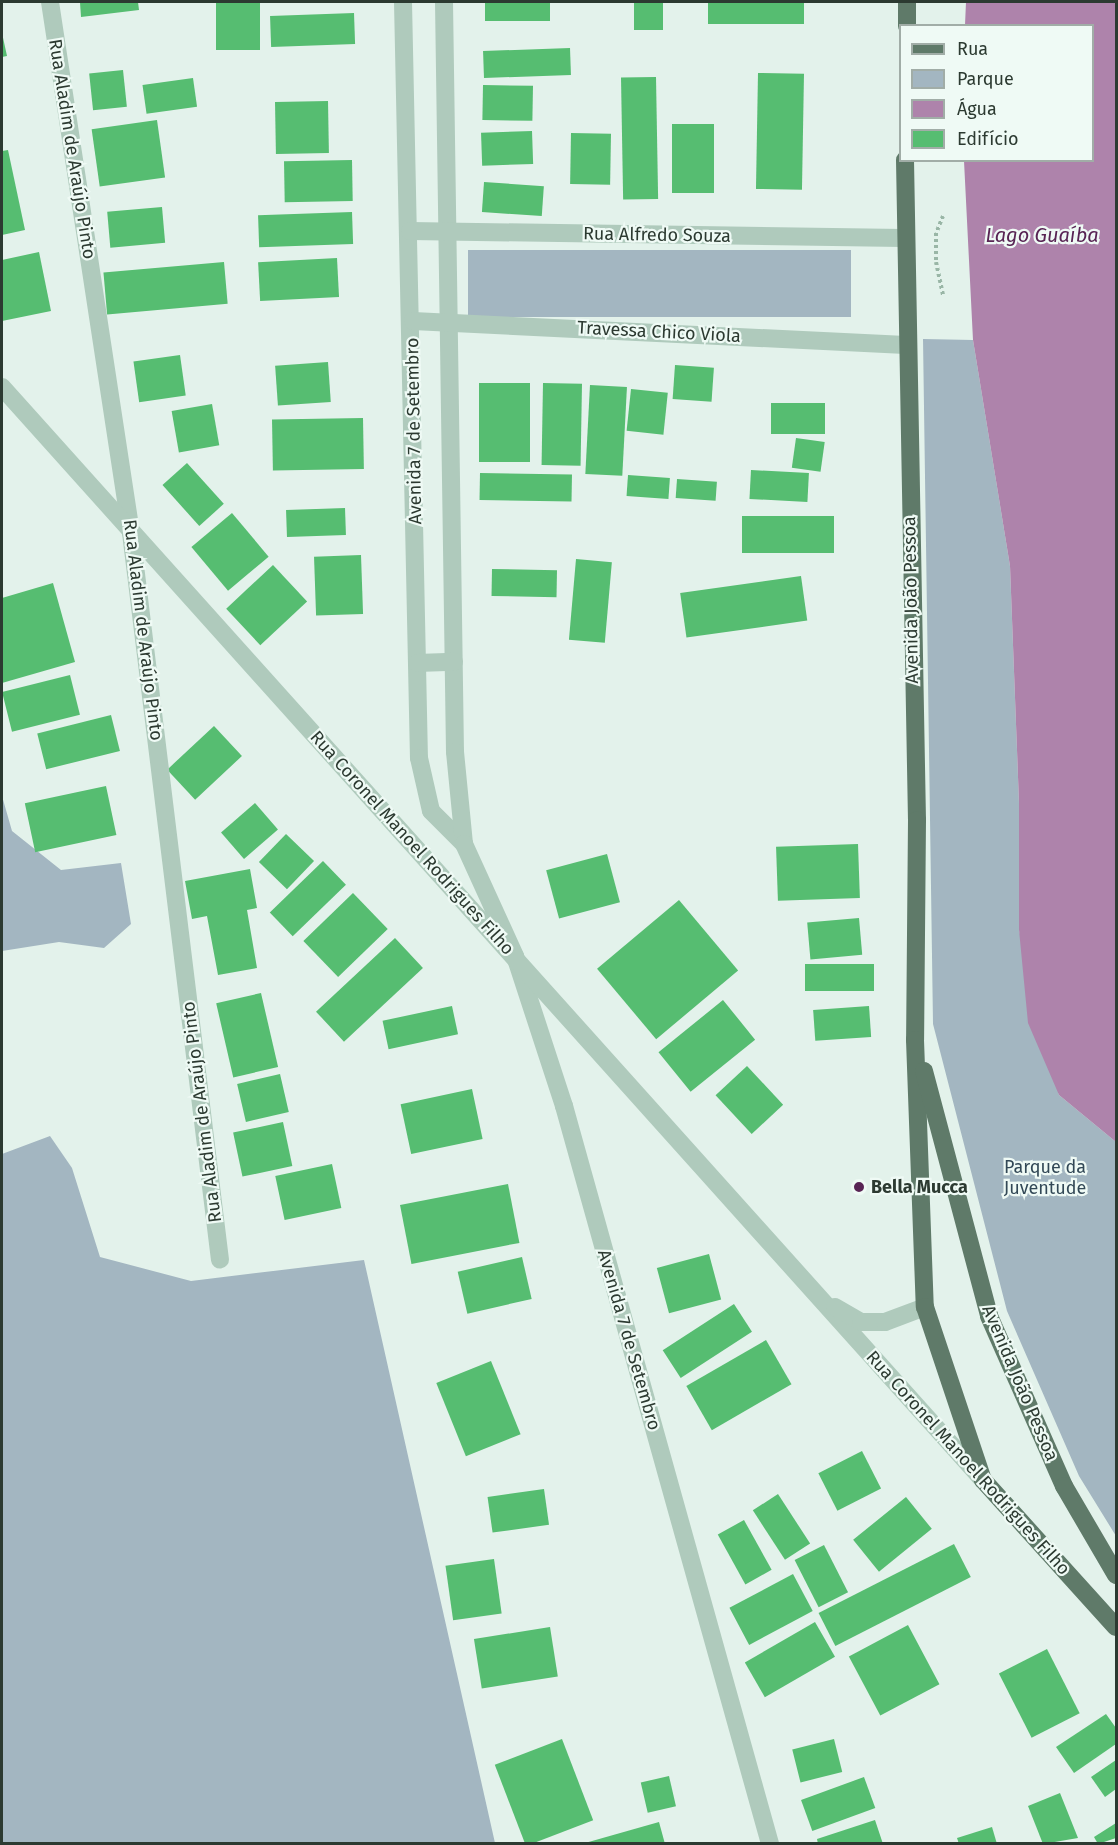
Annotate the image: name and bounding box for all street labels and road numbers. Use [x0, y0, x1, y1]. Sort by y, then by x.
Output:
street label: Rua Aladim de Araújo Pinto [44, 37, 100, 261]
street label: Rua Alfredo Souza [583, 223, 731, 247]
street label: Travessa Chico Viola [577, 317, 741, 347]
street label: Avenida 7 de Setembro [402, 337, 426, 525]
street label: Avenida João Pessoa [899, 516, 923, 684]
street label: Rua Aladim de Araújo Pinto [119, 518, 167, 742]
street label: Rua Coronel Manoel Rodrigues Filho [305, 726, 519, 960]
street label: Rua Aladim de Araújo Pinto [178, 1000, 226, 1224]
street label: Avenida 7 de Setembro [593, 1247, 665, 1433]
street label: Avenida João Pessoa [977, 1302, 1063, 1464]
street label: Rua Coronel Manoel Rodrigues Filho [861, 1346, 1075, 1580]

